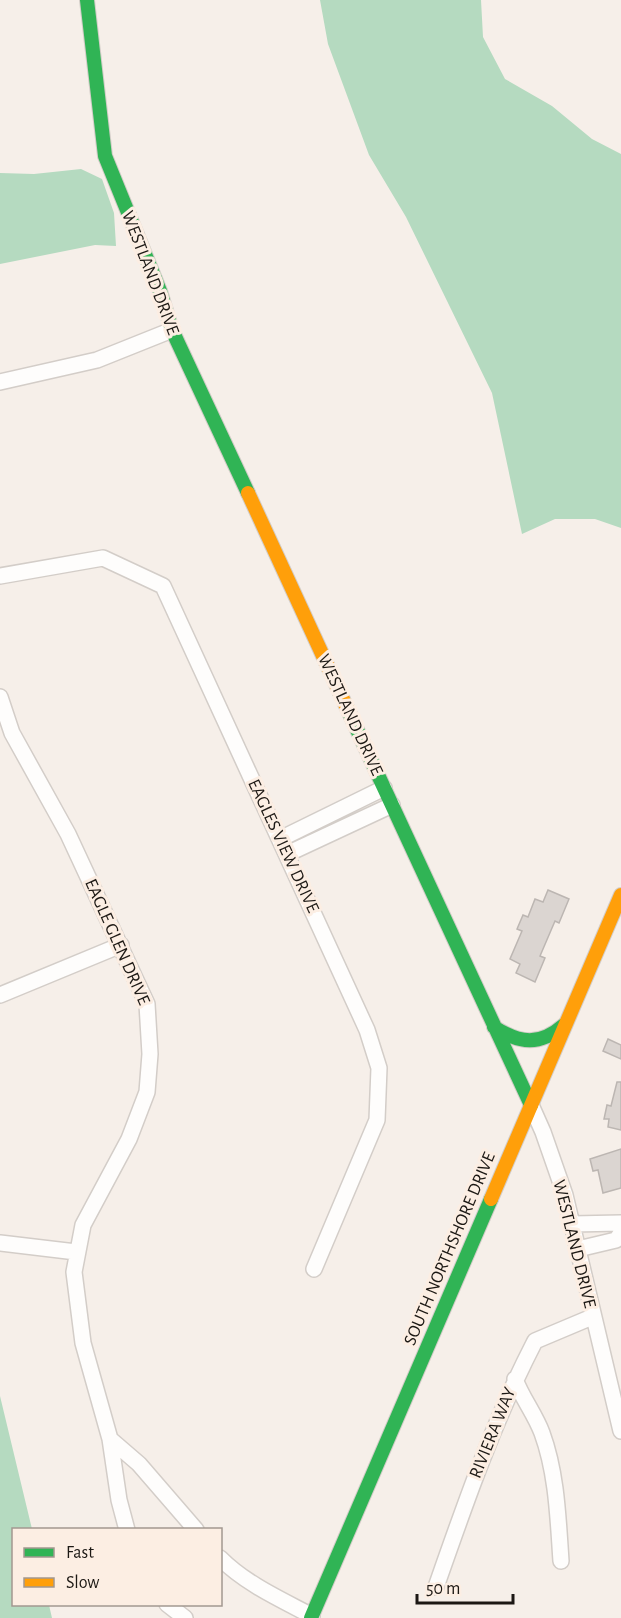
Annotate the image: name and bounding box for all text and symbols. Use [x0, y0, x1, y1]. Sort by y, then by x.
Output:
street label: WESTLAND DRIVE [118, 208, 182, 338]
street label: WESTLAND DRIVE [314, 652, 386, 779]
street label: EAGLES VIEW DRIVE [244, 777, 322, 916]
street label: EAGLE GLEN DRIVE [81, 876, 153, 1008]
street label: SOUTH NORTHSHORE DRIVE [401, 1150, 499, 1348]
street label: WESTLAND DRIVE [549, 1178, 599, 1310]
street label: RIVIERA WAY [467, 1385, 520, 1481]
legend [12, 1528, 222, 1606]
text: Fast [66, 1544, 94, 1562]
scale bar [417, 1567, 513, 1605]
text: Slow [66, 1574, 99, 1592]
text: 50 m [426, 1580, 460, 1598]

